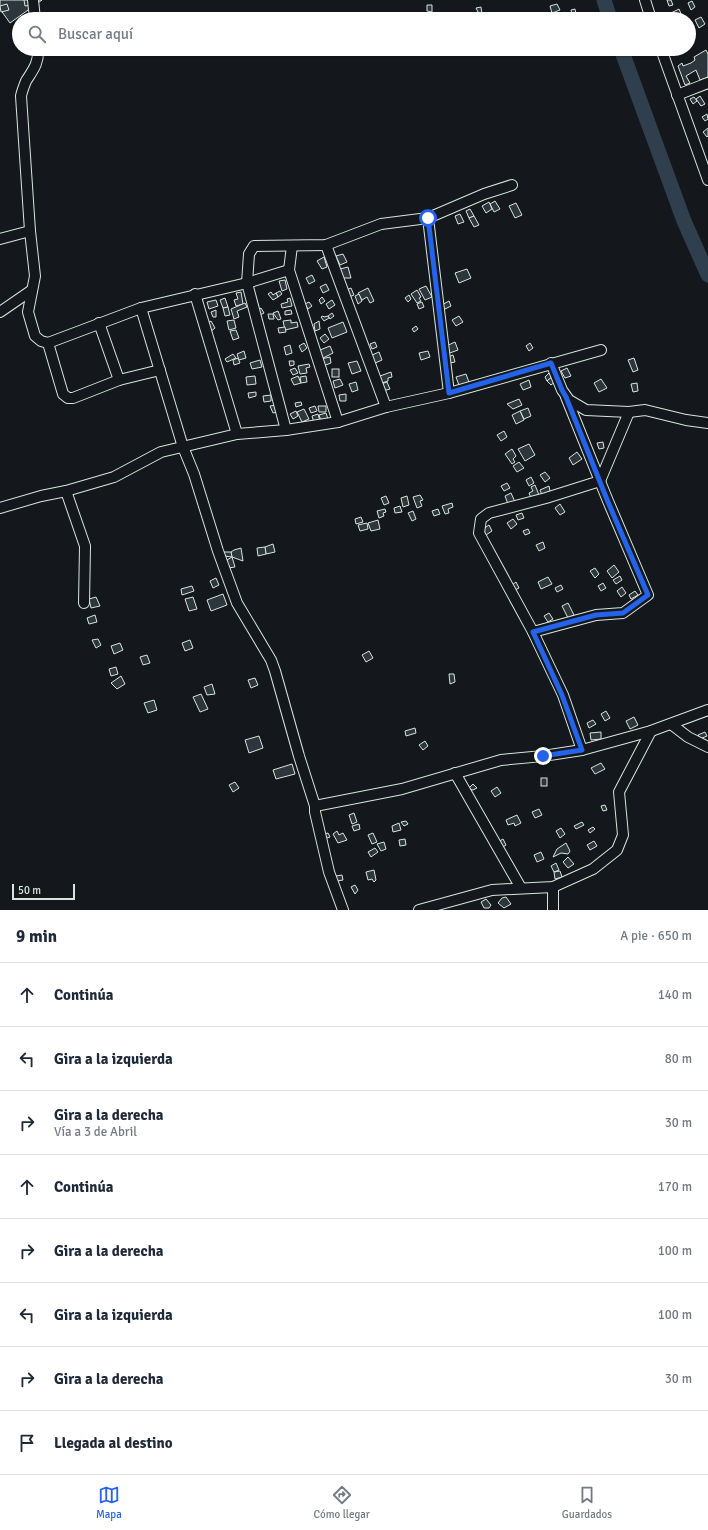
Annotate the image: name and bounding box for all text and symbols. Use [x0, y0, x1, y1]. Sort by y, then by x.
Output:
search box [12, 12, 696, 56]
icon: search [26, 23, 48, 45]
text: Buscar aquí [58, 25, 133, 43]
route start [419, 209, 437, 227]
route end [534, 747, 552, 765]
scale bar [12, 882, 75, 901]
text: 50 m [18, 884, 41, 897]
text: 9 min [16, 926, 57, 947]
text: A pie · 650 m [620, 928, 692, 944]
icon: ahead [16, 984, 38, 1006]
text: Continúa [54, 986, 113, 1004]
text: 140 m [658, 987, 692, 1003]
icon: left [16, 1048, 38, 1070]
text: Gira a la izquierda [54, 1050, 173, 1068]
text: 80 m [665, 1051, 692, 1067]
text: Gira a la derecha [54, 1106, 164, 1124]
icon: right [16, 1112, 38, 1134]
text: 30 m [665, 1115, 692, 1131]
text: Vía a 3 de Abril [54, 1124, 137, 1140]
icon: ahead [16, 1176, 38, 1198]
text: Continúa [54, 1178, 113, 1196]
text: 170 m [658, 1179, 692, 1195]
icon: right [16, 1240, 38, 1262]
text: Gira a la derecha [54, 1242, 164, 1260]
text: 100 m [658, 1243, 692, 1259]
icon: left [16, 1304, 38, 1326]
text: Gira a la izquierda [54, 1306, 173, 1324]
text: 100 m [658, 1307, 692, 1323]
icon: right [16, 1368, 38, 1390]
text: Gira a la derecha [54, 1370, 164, 1388]
text: 30 m [665, 1371, 692, 1387]
icon: arrive [16, 1432, 38, 1454]
text: Llegada al destino [54, 1434, 173, 1452]
tab: Mapa [96, 1484, 122, 1521]
tab: Cómo llegar [314, 1484, 370, 1521]
tab: Guardados [562, 1484, 612, 1521]

